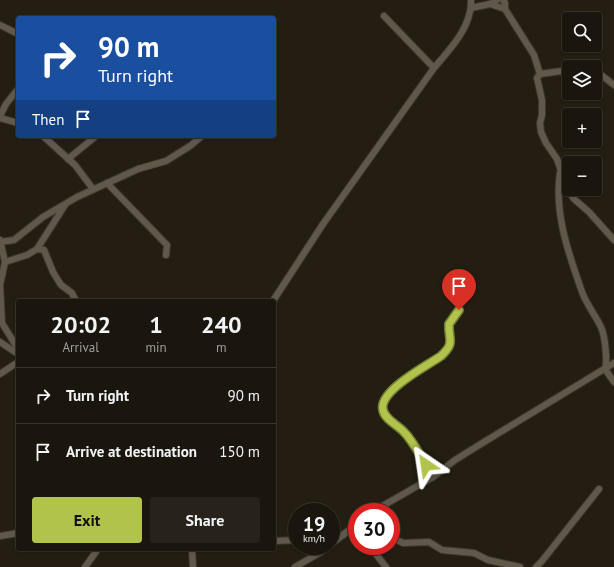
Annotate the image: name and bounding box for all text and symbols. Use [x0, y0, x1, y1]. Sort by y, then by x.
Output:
map controls [562, 12, 602, 196]
button: search [562, 12, 602, 52]
text: 90 m [98, 28, 159, 65]
icon: right [32, 32, 84, 84]
button: layers [562, 60, 602, 100]
text: Turn right [98, 64, 173, 87]
icon: arrive [72, 108, 94, 130]
button: + [562, 108, 602, 148]
text: Then [32, 110, 64, 129]
button: − [562, 156, 602, 196]
pin [442, 269, 476, 310]
icon: arrive [448, 275, 470, 297]
text: 20:02 [50, 309, 111, 340]
text: 1 [149, 309, 163, 340]
text: 240 [201, 309, 242, 340]
text: Arrival [63, 339, 99, 356]
text: min [145, 339, 167, 356]
text: m [216, 339, 227, 356]
icon: right [32, 385, 54, 407]
text: Turn right [66, 386, 129, 405]
text: 90 m [227, 386, 260, 405]
icon: arrive [32, 441, 54, 463]
text: Arrive at destination [66, 442, 197, 461]
text: 150 m [219, 442, 260, 461]
position arrow [405, 444, 447, 486]
button: Exit [32, 497, 142, 543]
button: Share [150, 497, 260, 543]
speed limit sign: 30 [348, 503, 400, 555]
text: 19 [303, 511, 325, 537]
text: km/h [303, 532, 325, 545]

